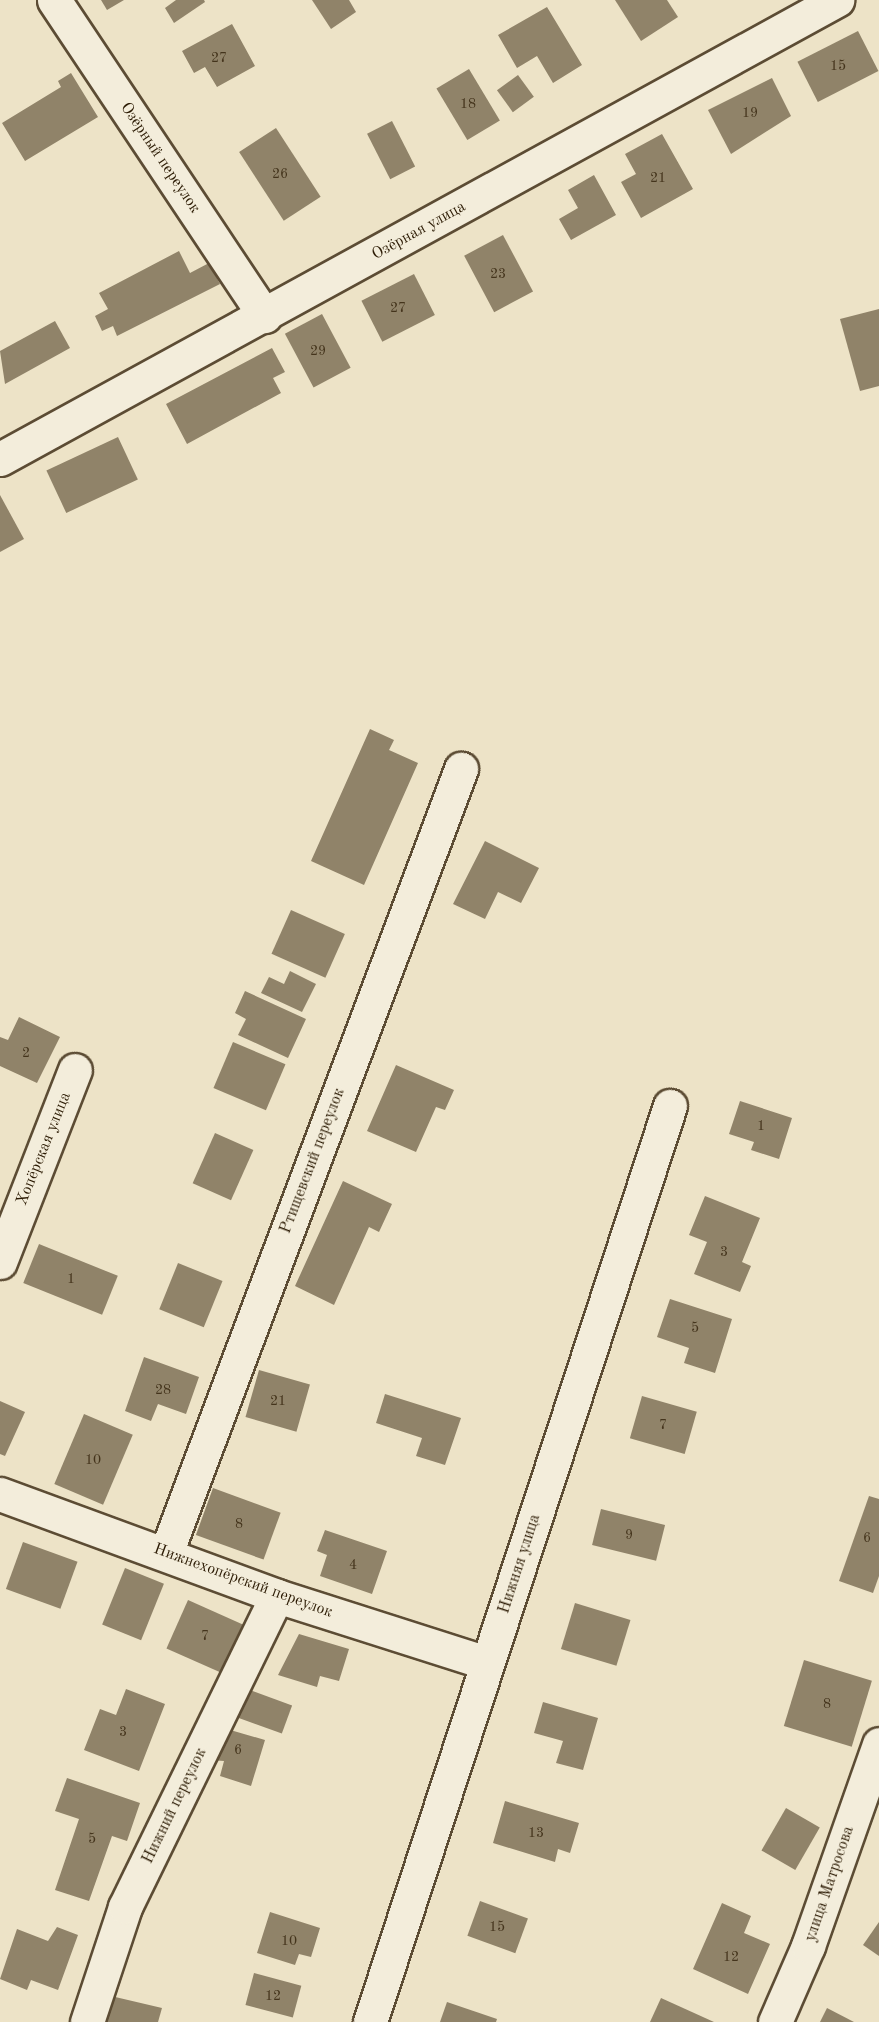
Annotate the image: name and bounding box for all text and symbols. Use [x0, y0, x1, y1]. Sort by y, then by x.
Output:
house number: 27 [211, 50, 227, 66]
house number: 15 [830, 58, 846, 74]
house number: 18 [460, 96, 476, 112]
street label: Озёрный переулок [116, 99, 204, 217]
house number: 19 [742, 105, 758, 121]
house number: 26 [272, 166, 288, 182]
house number: 21 [650, 170, 666, 186]
street label: Озёрная улица [369, 197, 469, 265]
house number: 23 [490, 266, 506, 282]
house number: 27 [390, 300, 406, 316]
house number: 29 [310, 343, 326, 359]
house number: 2 [22, 1045, 30, 1061]
street label: Ртищевский переулок [276, 1086, 350, 1236]
street label: Хопёрская улица [13, 1090, 75, 1208]
house number: 1 [757, 1118, 765, 1134]
house number: 3 [720, 1244, 728, 1260]
house number: 1 [67, 1271, 75, 1287]
house number: 5 [691, 1320, 699, 1336]
house number: 28 [155, 1382, 171, 1398]
house number: 21 [270, 1393, 286, 1409]
house number: 7 [659, 1417, 667, 1433]
house number: 10 [85, 1452, 101, 1468]
street label: Нижняя улица [495, 1512, 545, 1616]
house number: 8 [235, 1516, 243, 1532]
house number: 9 [625, 1527, 633, 1543]
house number: 6 [863, 1530, 871, 1546]
street label: Нижнехопёрский переулок [151, 1540, 335, 1622]
house number: 4 [349, 1557, 357, 1573]
house number: 7 [201, 1628, 209, 1644]
house number: 8 [823, 1696, 831, 1712]
house number: 3 [119, 1724, 127, 1740]
house number: 6 [234, 1742, 242, 1758]
street label: Нижний переулок [139, 1745, 211, 1867]
street label: улица Матросова [801, 1824, 859, 1944]
house number: 13 [528, 1825, 544, 1841]
house number: 5 [88, 1831, 96, 1847]
house number: 15 [489, 1919, 505, 1935]
house number: 10 [281, 1933, 297, 1949]
house number: 12 [723, 1949, 739, 1965]
house number: 12 [265, 1988, 281, 2004]

